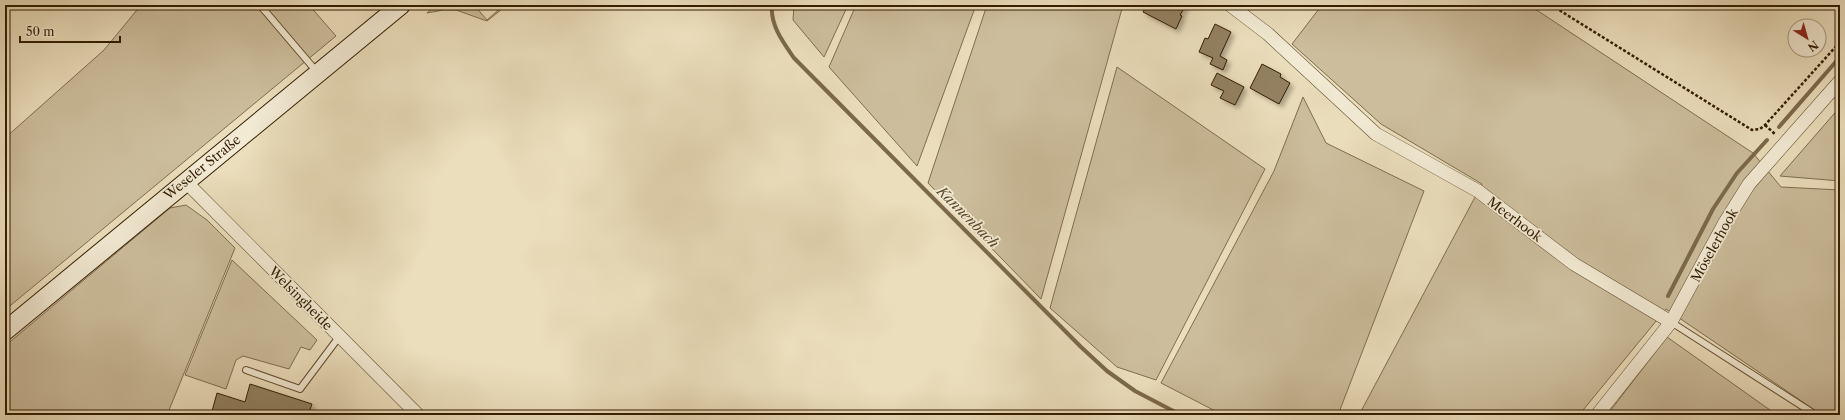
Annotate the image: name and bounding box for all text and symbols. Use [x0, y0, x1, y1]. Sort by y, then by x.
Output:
scale bar [20, 18, 120, 44]
north arrow [1787, 18, 1827, 58]
text: 50 m [26, 24, 55, 39]
text: N [1805, 38, 1821, 55]
street label: Weseler Straße [160, 131, 244, 203]
water label: Kannenbach [933, 182, 1003, 252]
street label: Meerhook [1484, 193, 1546, 245]
street label: Möselerhook [1687, 205, 1741, 285]
street label: Welsingheide [265, 262, 336, 333]

